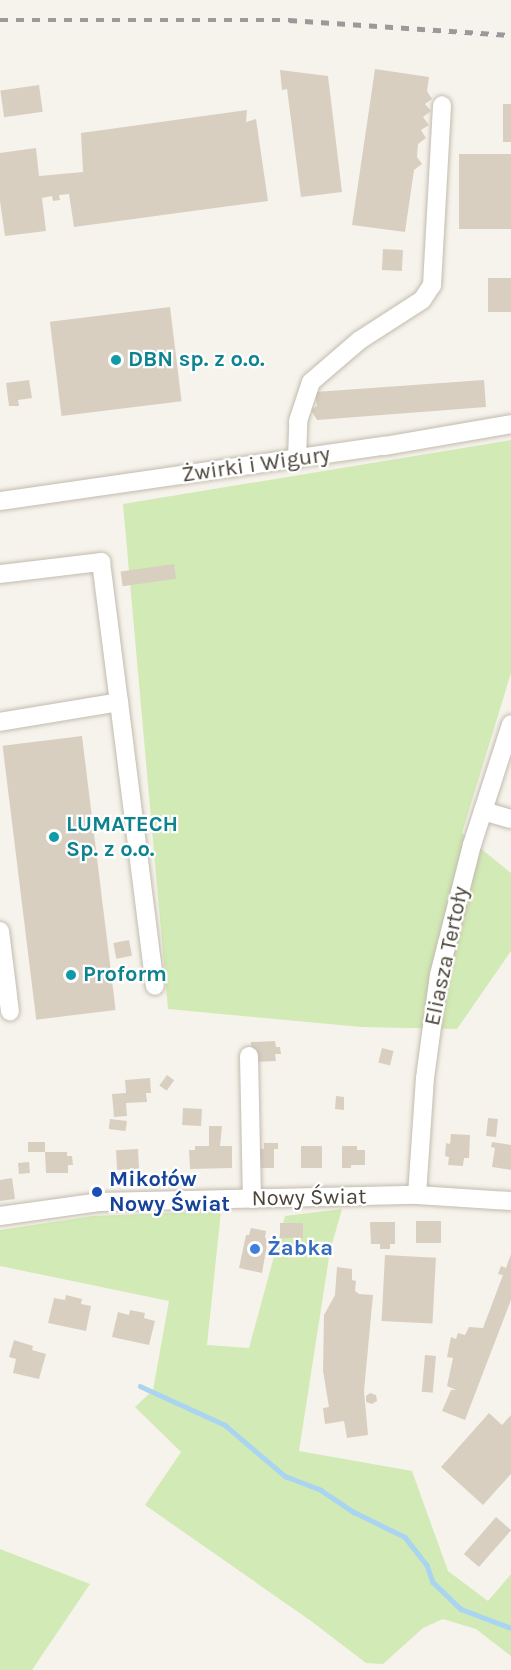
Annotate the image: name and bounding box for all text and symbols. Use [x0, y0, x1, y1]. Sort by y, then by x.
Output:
place label: DBN sp. z o.o. [128, 347, 265, 373]
marker: DBN sp. z o.o. [109, 353, 123, 367]
street label: Żwirki i Wigury [180, 442, 332, 488]
place label: LUMATECH Sp. z o.o. [66, 811, 178, 862]
marker: LUMATECH Sp. z o.o. [47, 830, 61, 844]
street label: Eliasza Tertoły [419, 884, 475, 1028]
place label: Proform [83, 962, 167, 988]
marker: Proform [64, 968, 78, 982]
place label: Mikołów Nowy Świat [109, 1166, 230, 1218]
street label: Nowy Świat [251, 1184, 367, 1212]
marker: Mikołów Nowy Świat [90, 1185, 104, 1199]
place label: Żabka [267, 1236, 333, 1262]
marker: Żabka [248, 1242, 262, 1256]

